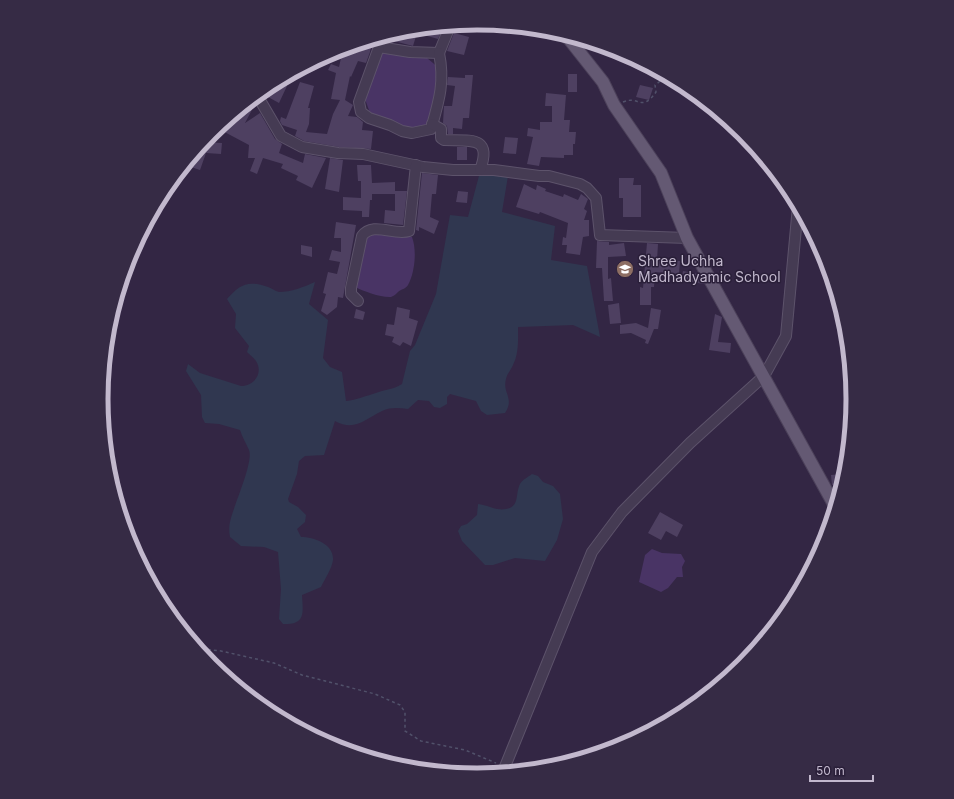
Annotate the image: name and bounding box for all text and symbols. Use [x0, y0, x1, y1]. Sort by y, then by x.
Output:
place label: Shree Uchha Madhadyamic School [638, 252, 781, 285]
school or university icon: Shree Uchha Madhadyamic School [615, 259, 635, 279]
scale bar [810, 757, 873, 783]
text: 50 m [816, 763, 845, 778]

